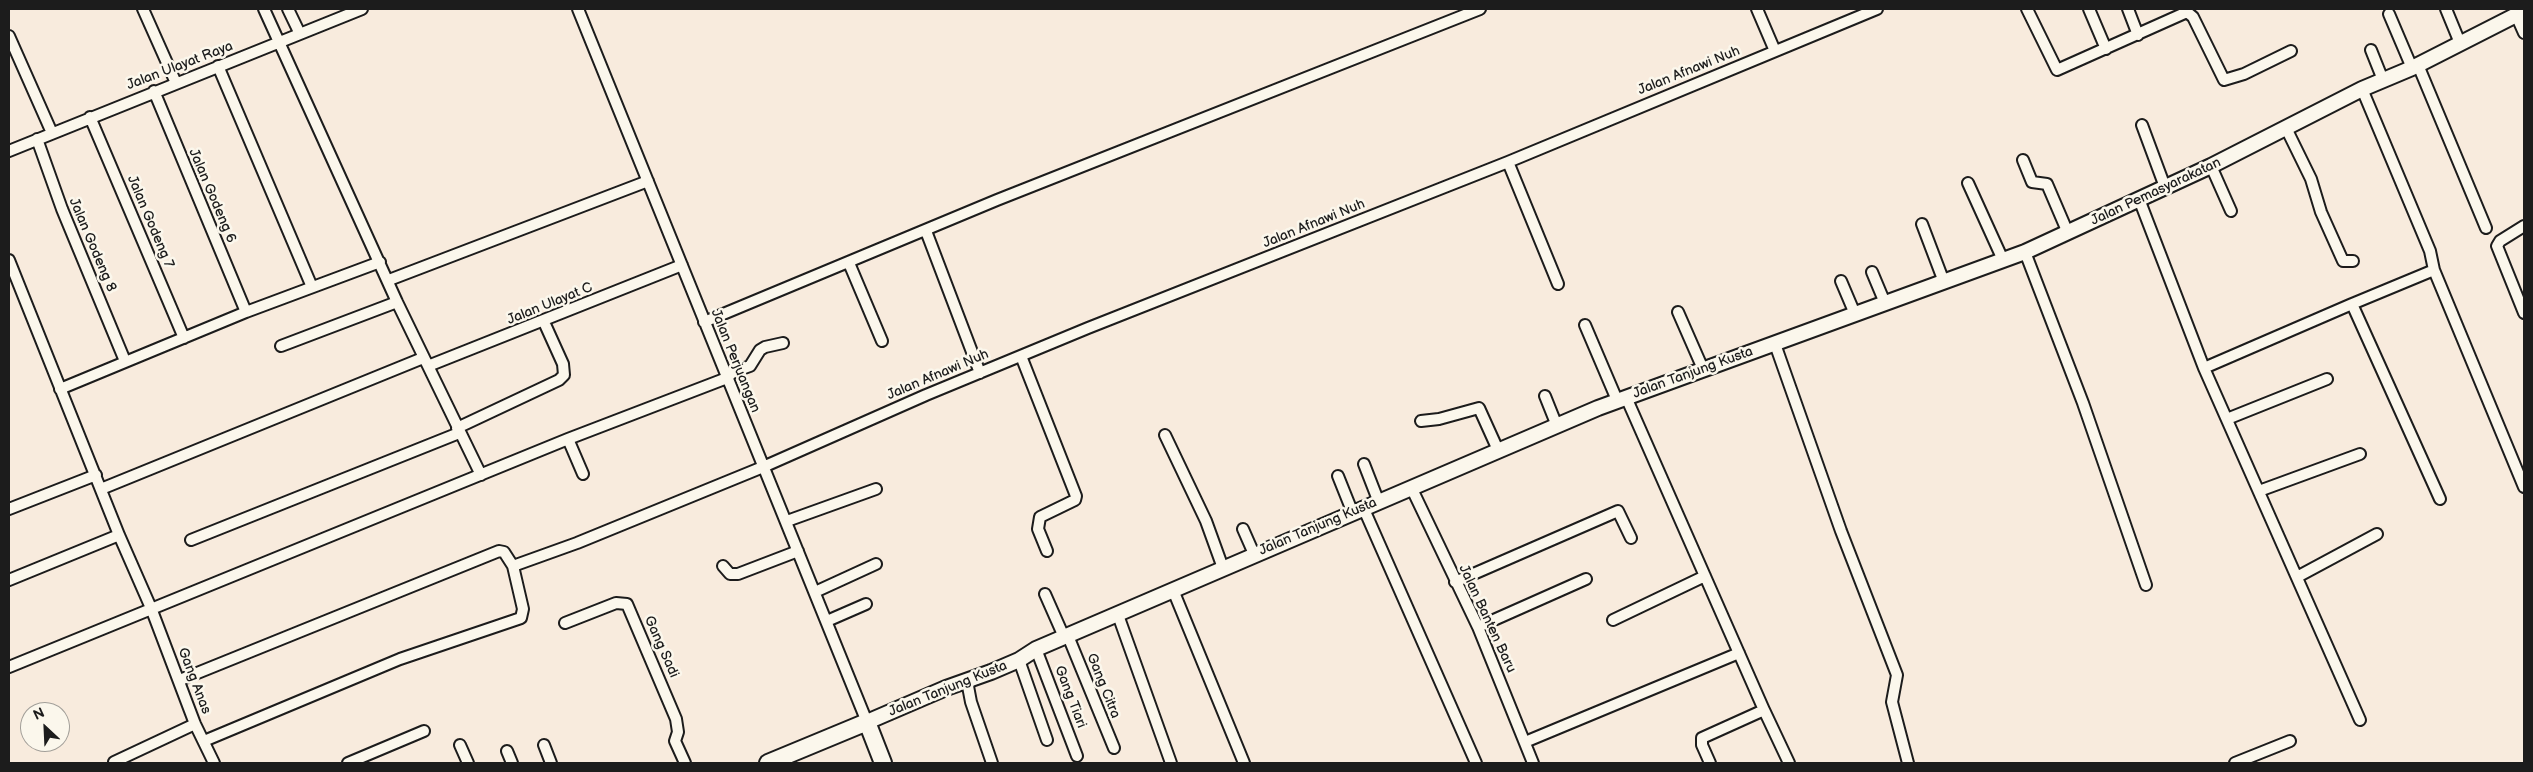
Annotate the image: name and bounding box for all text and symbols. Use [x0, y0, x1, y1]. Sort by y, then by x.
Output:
street label: Jalan Ulayat Raya [124, 38, 236, 94]
street label: Jalan Afnawi Nuh [1635, 43, 1743, 99]
street label: Jalan Godeng 6 [185, 146, 239, 246]
street label: Jalan Pemasyarakatan [2088, 154, 2224, 230]
street label: Jalan Godeng 7 [123, 173, 177, 271]
street label: Jalan Godeng 8 [65, 196, 119, 294]
street label: Jalan Afnawi Nuh [1260, 196, 1368, 252]
street label: Jalan Ulayat C [505, 279, 595, 329]
street label: Jalan Perjuangan [707, 307, 763, 415]
street label: Jalan Tanjung Kusta [1631, 343, 1755, 403]
street label: Jalan Afnawi Nuh [885, 346, 991, 404]
street label: Jalan Tanjung Kusta [1256, 495, 1380, 559]
street label: Jalan Banten Baru [1455, 562, 1519, 676]
street label: Gang Sadi [640, 613, 682, 681]
street label: Gang Anas [174, 646, 214, 716]
street label: Gang Citra [1082, 651, 1124, 721]
street label: Jalan Tanjung Kusta [886, 658, 1010, 720]
street label: Gang Tiari [1050, 663, 1090, 731]
north arrow [20, 702, 70, 752]
text: N [31, 704, 47, 724]

